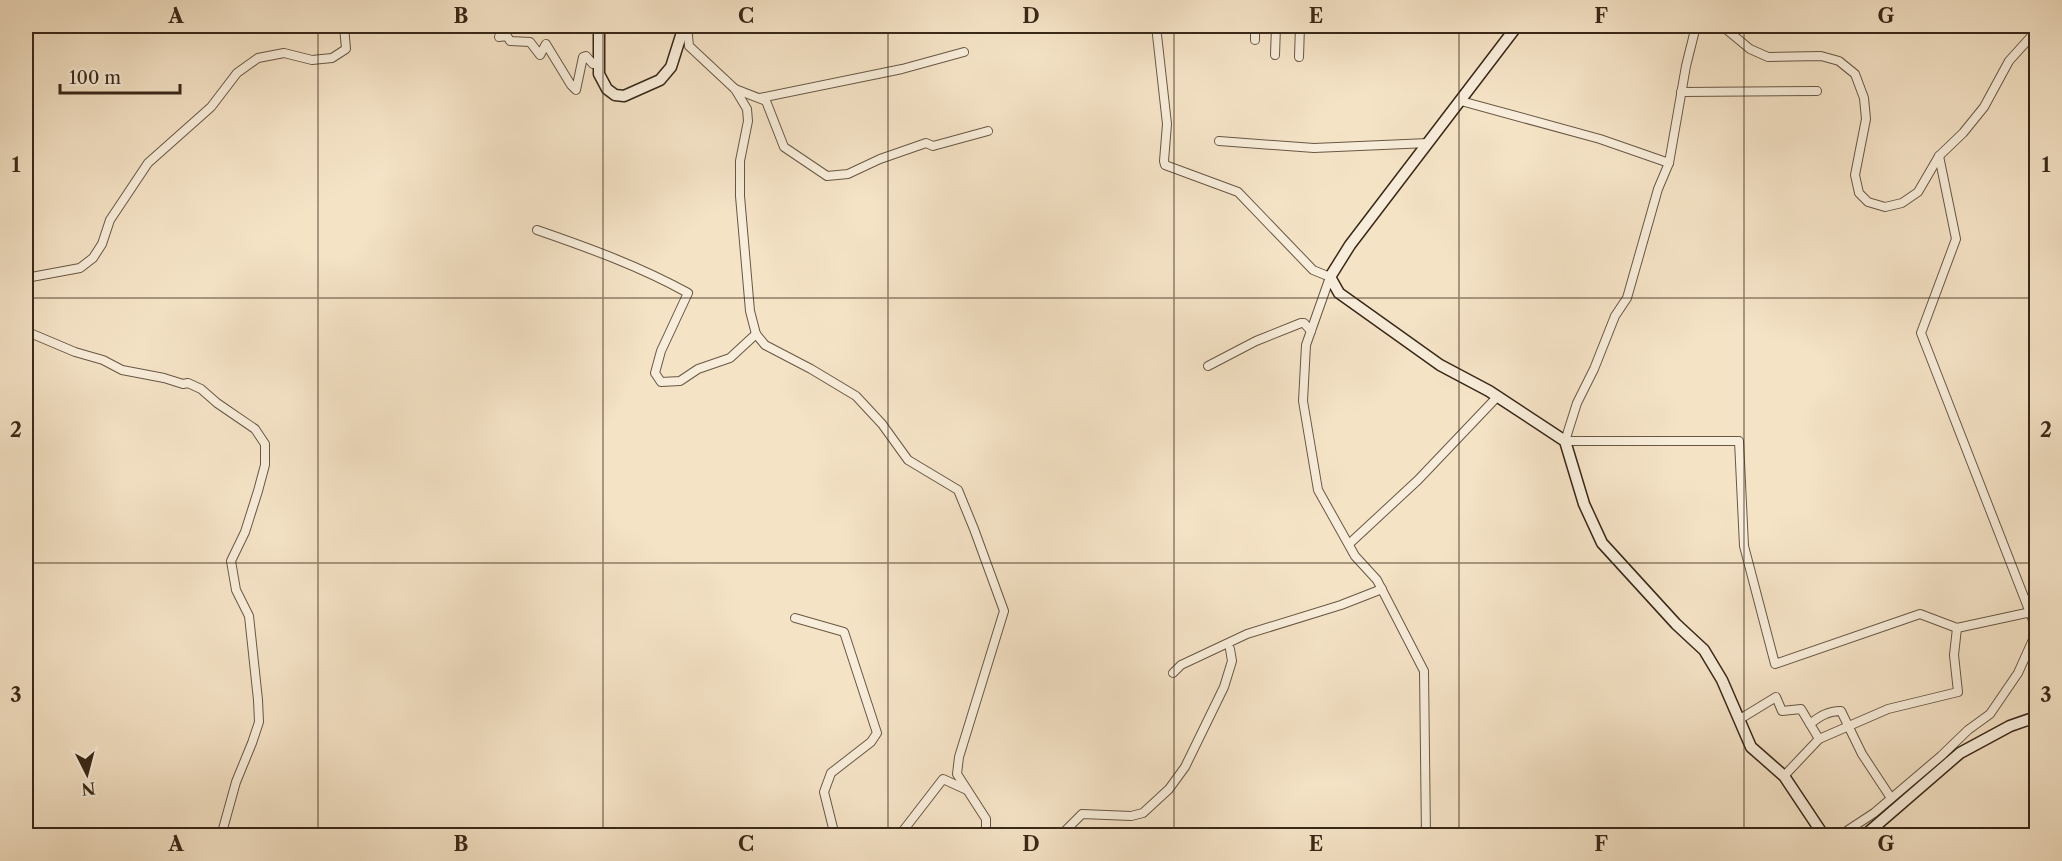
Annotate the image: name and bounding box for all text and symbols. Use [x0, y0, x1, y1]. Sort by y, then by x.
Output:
text: A [167, 4, 184, 28]
text: B [454, 4, 469, 28]
text: C [738, 4, 754, 28]
text: D [1022, 4, 1040, 28]
text: E [1309, 4, 1323, 28]
text: F [1594, 4, 1608, 28]
text: G [1878, 4, 1895, 28]
scale bar [60, 57, 180, 95]
text: 100 m [69, 67, 121, 89]
text: 1 [12, 153, 21, 177]
text: 1 [2042, 153, 2051, 177]
text: 2 [10, 418, 22, 442]
text: 2 [2040, 418, 2052, 442]
text: 3 [10, 683, 22, 707]
text: 3 [2040, 683, 2052, 707]
north arrow [57, 744, 117, 804]
text: N [81, 778, 97, 800]
text: A [167, 832, 184, 856]
text: B [454, 832, 469, 856]
text: C [738, 832, 754, 856]
text: D [1022, 832, 1040, 856]
text: E [1309, 832, 1323, 856]
text: F [1594, 832, 1608, 856]
text: G [1878, 832, 1895, 856]

